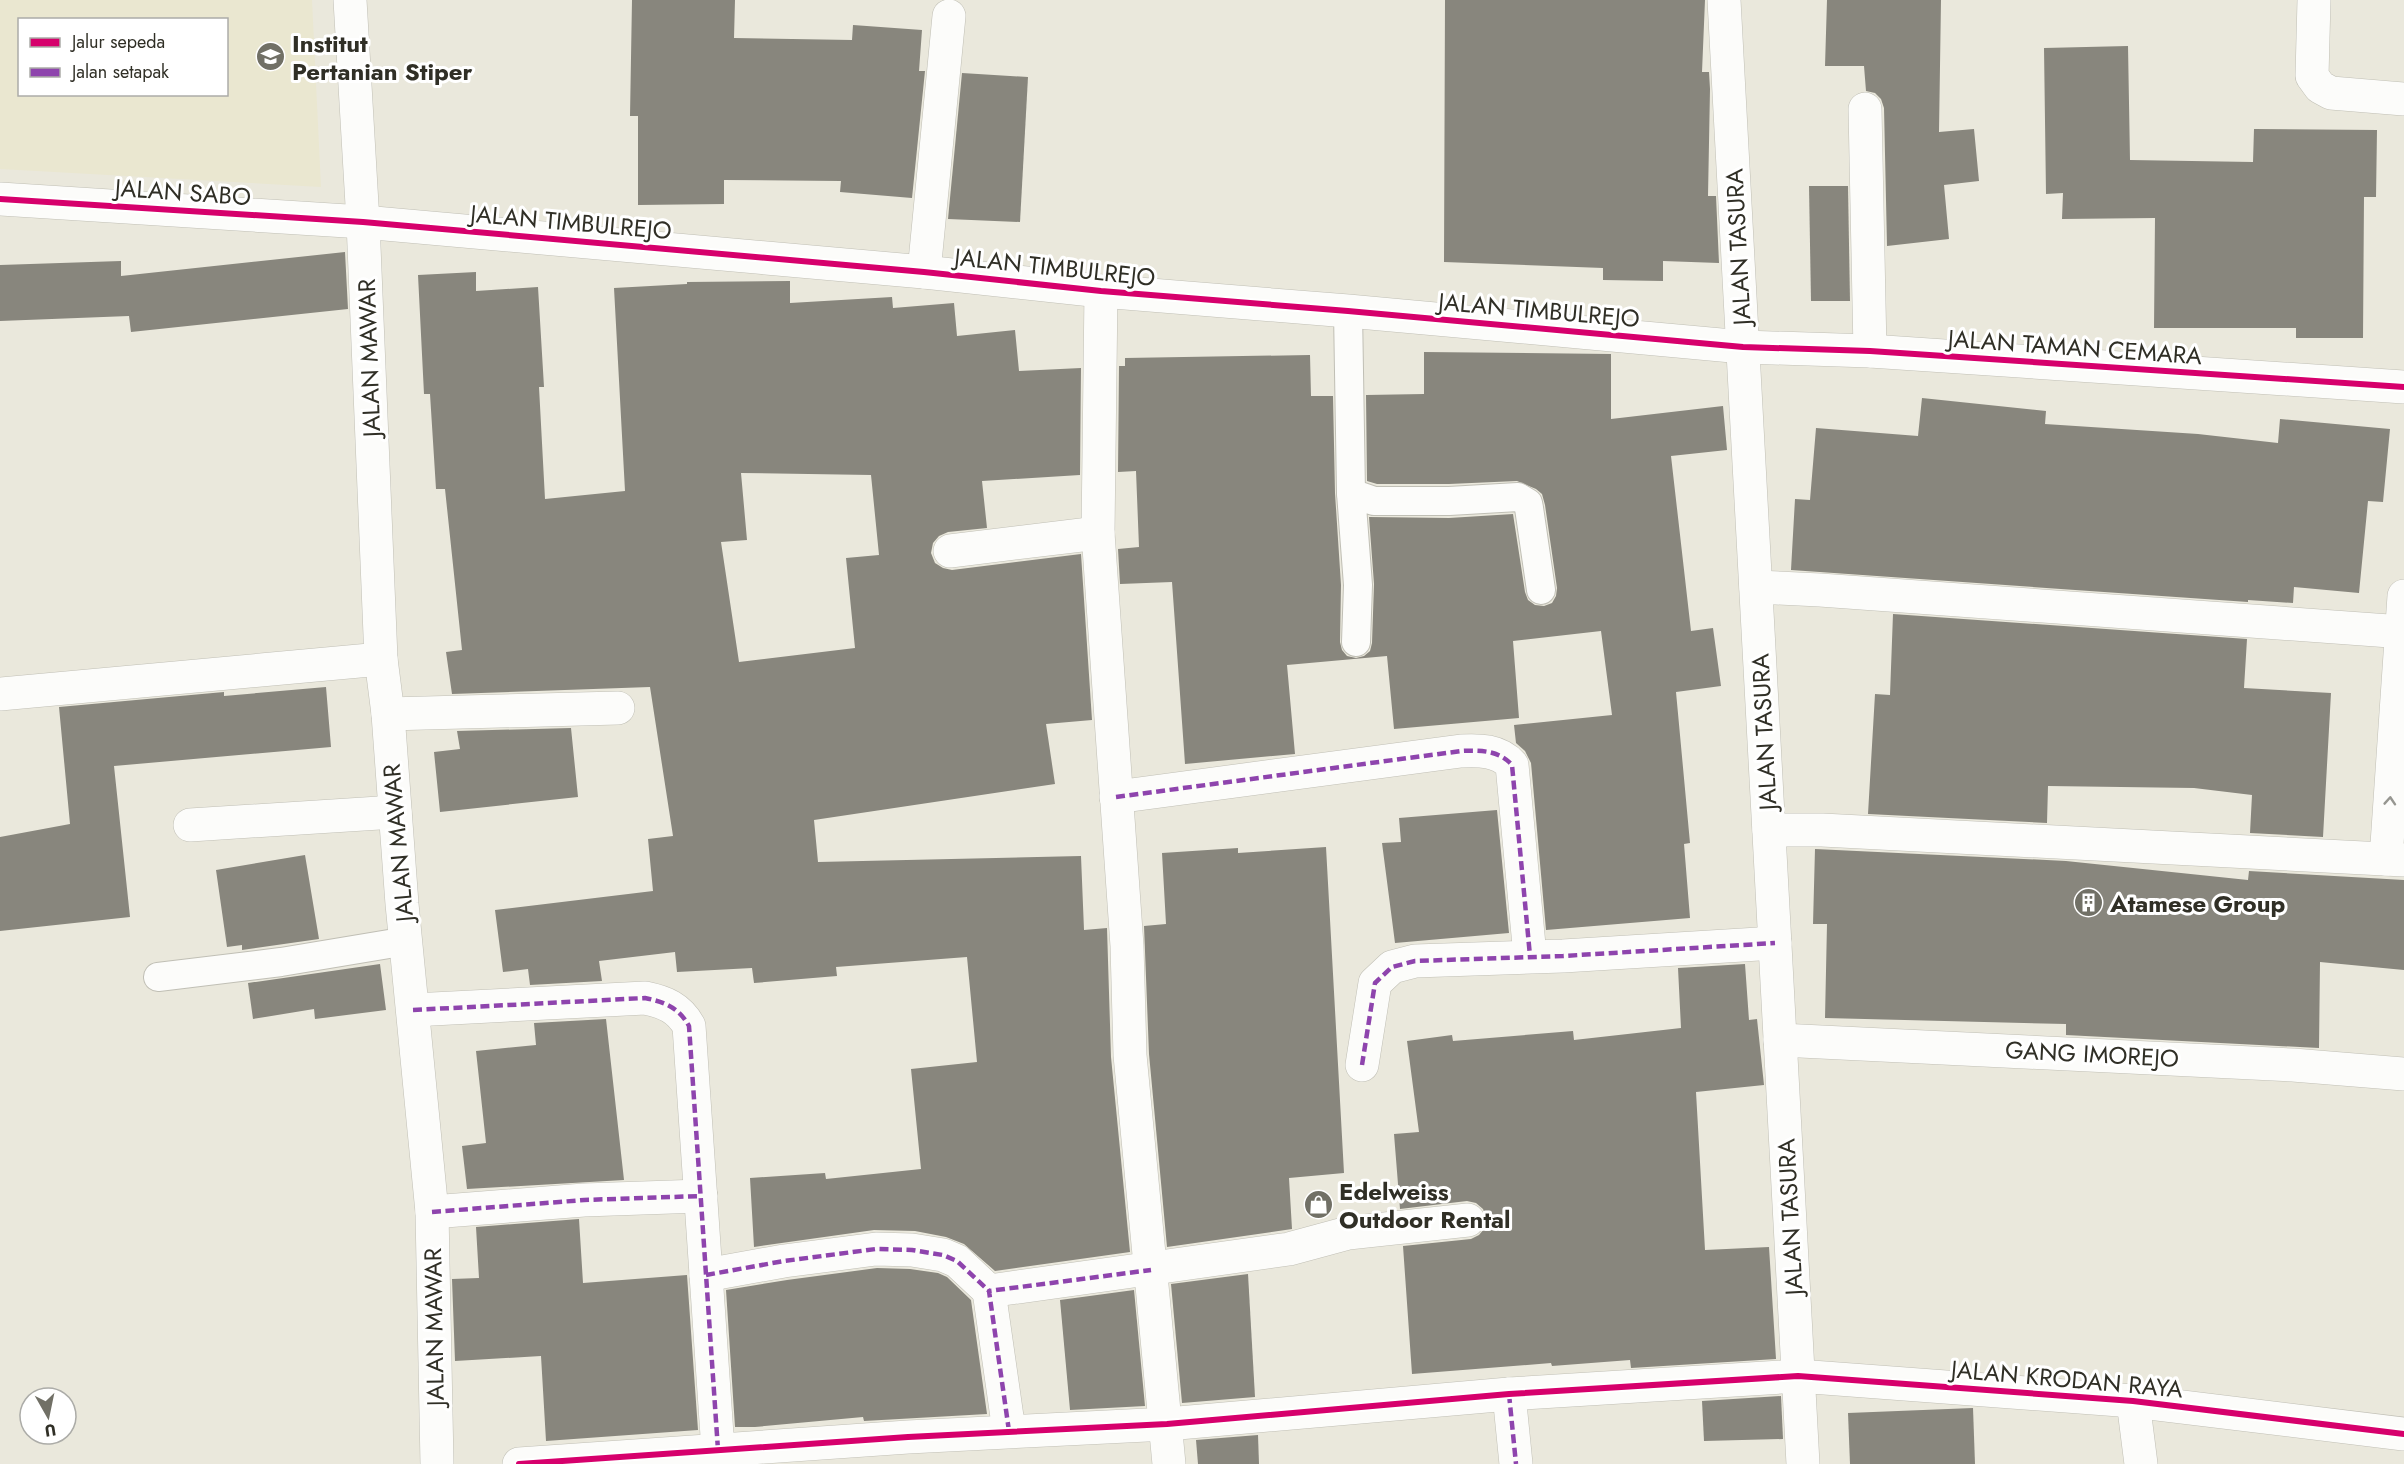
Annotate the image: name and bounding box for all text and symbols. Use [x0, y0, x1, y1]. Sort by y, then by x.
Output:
legend [18, 18, 228, 96]
place label: Institut Pertanian Stiper [292, 26, 473, 89]
text: Jalur sepeda [70, 29, 165, 55]
school or university icon: Institut Pertanian Stiper [255, 41, 287, 73]
text: Jalan setapak [70, 59, 169, 85]
street label: JALAN TASURA [1716, 168, 1760, 329]
street label: JALAN SABO [111, 170, 252, 214]
street label: JALAN TIMBULREJO [466, 196, 673, 248]
street label: JALAN TIMBULREJO [950, 239, 1157, 295]
street label: JALAN MAWAR [349, 278, 389, 441]
street label: JALAN TIMBULREJO [1434, 284, 1641, 336]
street label: JALAN TAMAN CEMARA [1944, 320, 2203, 373]
street label: JALAN TASURA [1742, 653, 1786, 814]
street label: JALAN MAWAR [374, 762, 423, 926]
one-way arrow [2383, 796, 2396, 805]
place label: Atamese Group [2109, 886, 2286, 921]
building icon: Atamese Group [2073, 887, 2105, 919]
street label: GANG IMOREJO [2004, 1032, 2180, 1076]
street label: JALAN TASURA [1768, 1138, 1812, 1299]
place label: Edelweiss Outdoor Rental [1339, 1174, 1510, 1237]
shop icon: Edelweiss Outdoor Rental [1302, 1189, 1334, 1221]
street label: JALAN MAWAR [415, 1247, 453, 1409]
street label: JALAN KRODAN RAYA [1947, 1351, 2184, 1407]
north arrow [18, 1386, 78, 1446]
text: U [43, 1418, 58, 1443]

